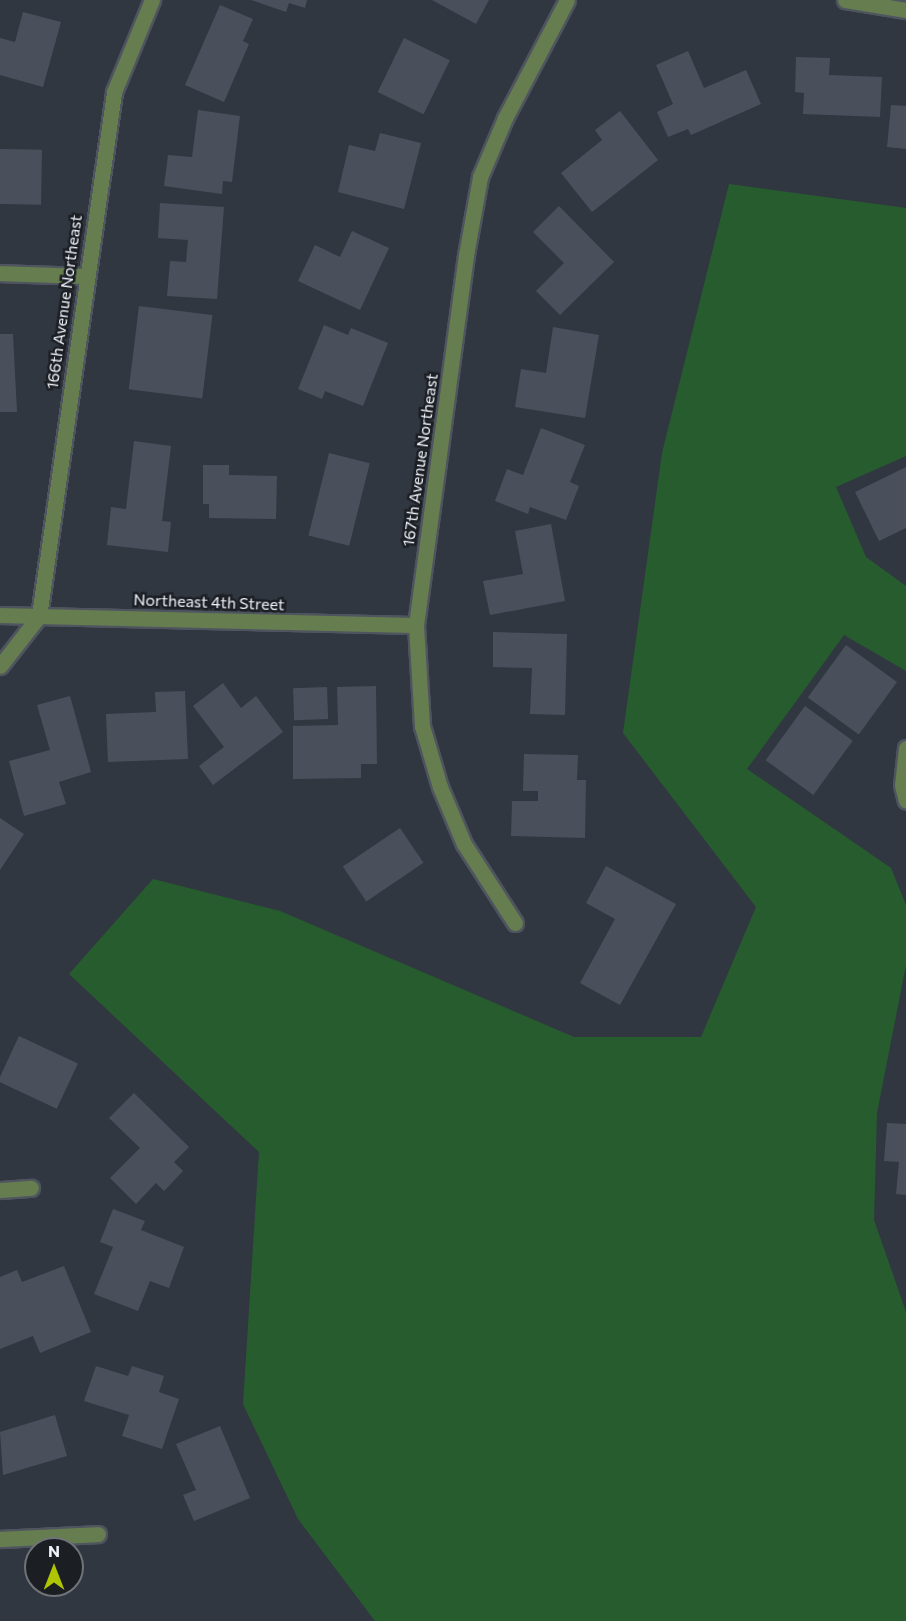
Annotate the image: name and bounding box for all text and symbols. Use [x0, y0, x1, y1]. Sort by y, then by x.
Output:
street label: 166th Avenue Northeast [42, 214, 86, 390]
street label: 167th Avenue Northeast [398, 372, 442, 548]
street label: Northeast 4th Street [133, 590, 285, 614]
north arrow [24, 1537, 84, 1597]
text: N [48, 1541, 60, 1560]

